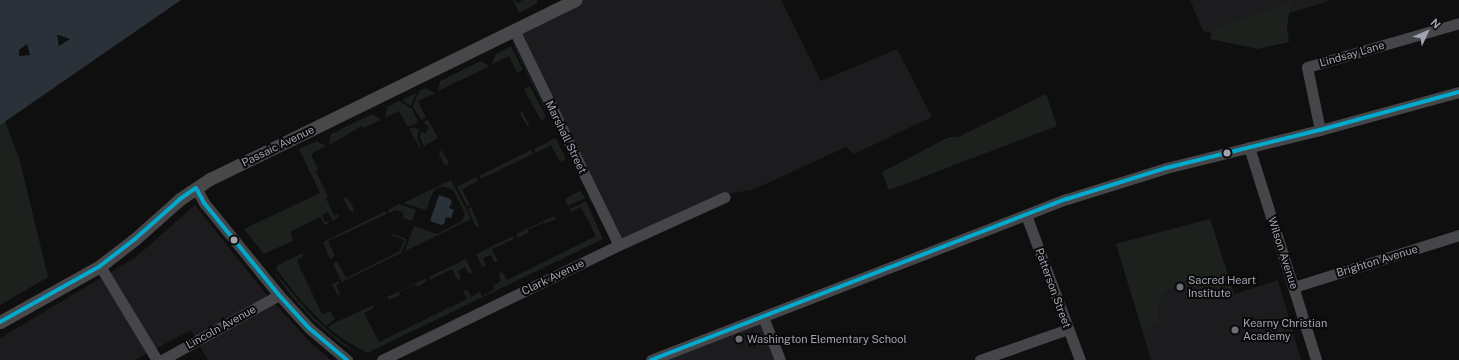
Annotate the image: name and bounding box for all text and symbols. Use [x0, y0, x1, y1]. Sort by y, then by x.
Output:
north arrow [1407, 12, 1447, 52]
text: N [1428, 16, 1443, 31]
street label: Lindsay Lane [1318, 38, 1386, 70]
street label: Marshall Street [543, 98, 589, 176]
street label: Passaic Avenue [239, 123, 317, 169]
unlabelled marker [1222, 148, 1232, 158]
street label: Wilson Avenue [1265, 215, 1301, 291]
unlabelled marker [229, 235, 239, 245]
street label: Brighton Avenue [1335, 242, 1419, 280]
street label: Patterson Street [1032, 246, 1074, 330]
street label: Clark Avenue [520, 256, 586, 298]
place label: Sacred Heart Institute [1188, 274, 1256, 300]
marker: Sacred Heart Institute [1175, 282, 1185, 292]
street label: Lincoln Avenue [184, 302, 258, 352]
place label: Kearny Christian Academy [1243, 317, 1327, 343]
marker: Kearny Christian Academy [1230, 325, 1240, 335]
place label: Washington Elementary School [747, 332, 907, 346]
marker: Washington Elementary School [734, 334, 744, 344]

